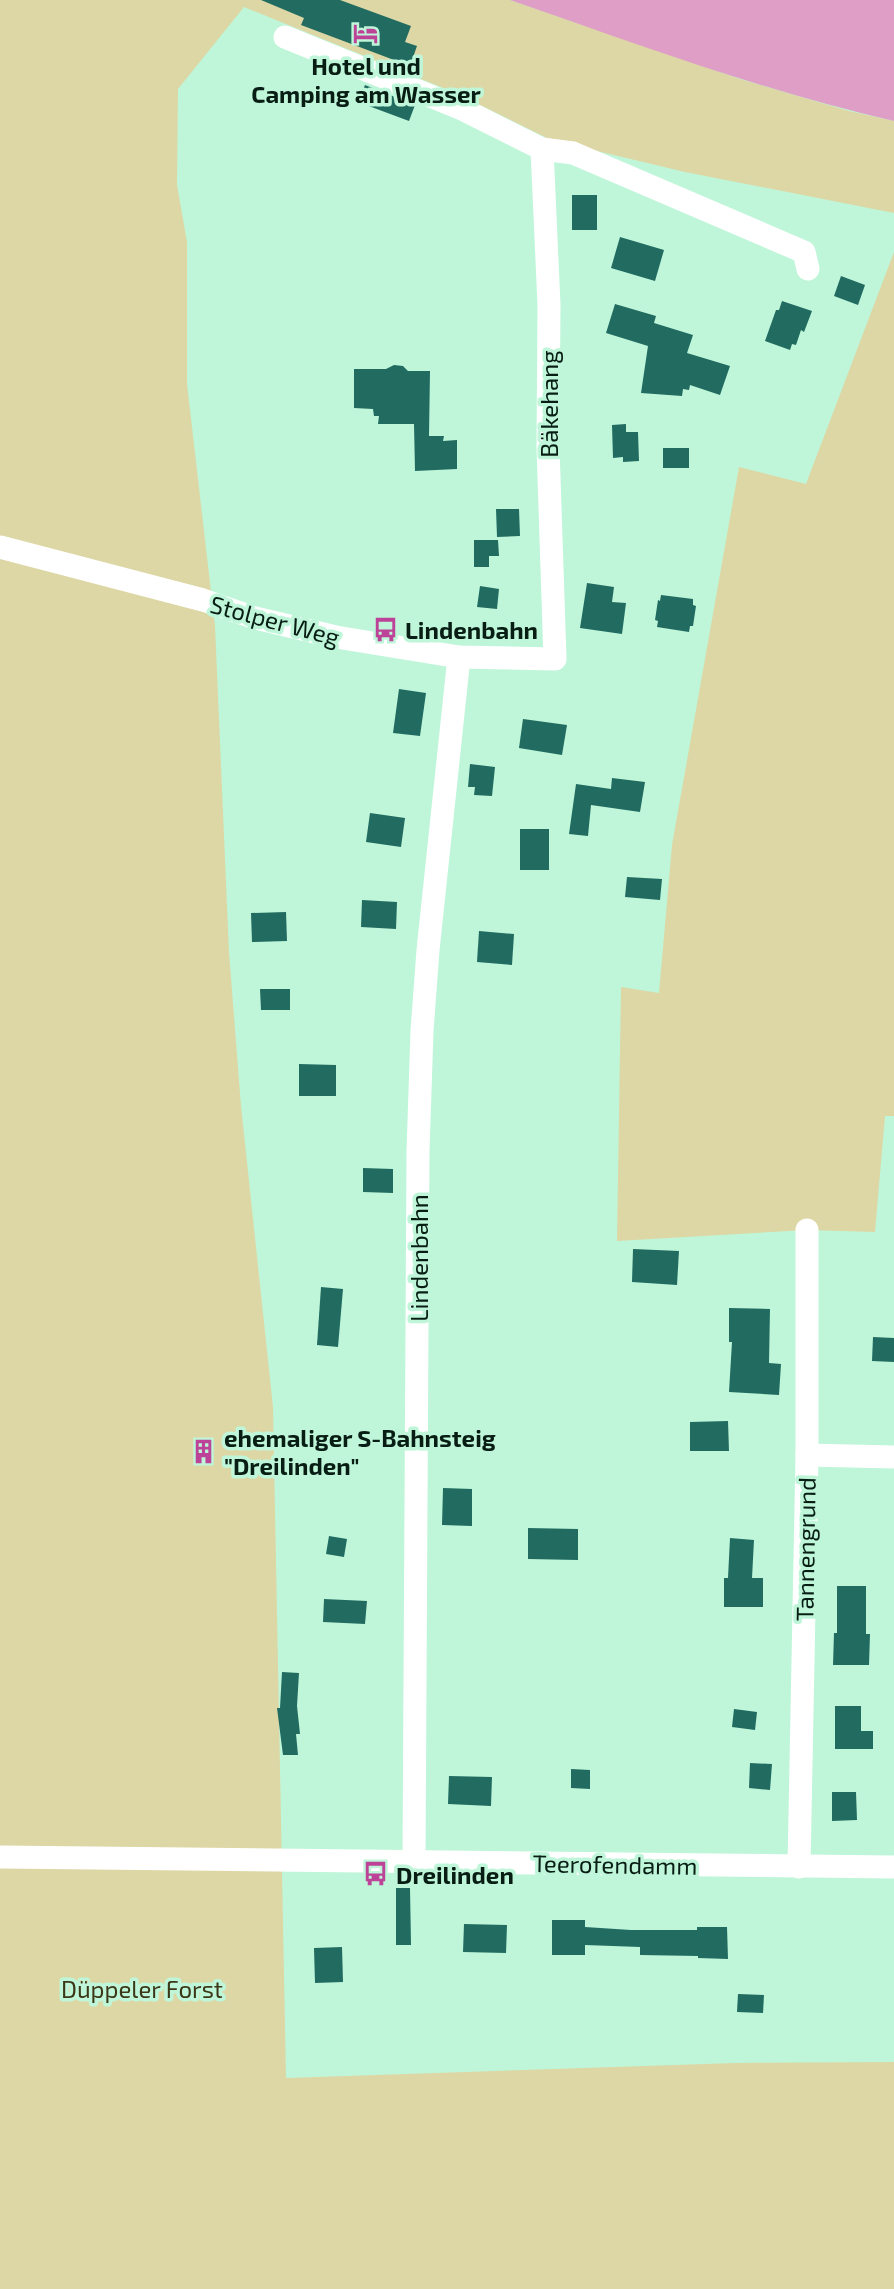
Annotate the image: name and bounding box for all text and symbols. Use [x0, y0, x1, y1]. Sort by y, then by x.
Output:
hotel icon: Hotel und Camping am Wasser [352, 20, 380, 48]
place label: Hotel und Camping am Wasser [251, 51, 481, 108]
street label: Bäkehang [534, 350, 563, 458]
street label: Stolper Weg [207, 589, 343, 651]
bus stop icon: Lindenbahn [371, 615, 399, 643]
place label: Lindenbahn [405, 615, 538, 644]
street label: Lindenbahn [404, 1194, 433, 1322]
place label: ehemaliger S-Bahnsteig "Dreilinden" [224, 1423, 496, 1480]
building icon: ehemaliger S-Bahnsteig "Dreilinden" [190, 1437, 218, 1465]
street label: Tannengrund [789, 1477, 821, 1621]
street label: Teerofendamm [532, 1848, 698, 1880]
bus stop icon: Dreilinden [362, 1860, 390, 1888]
place label: Dreilinden [396, 1860, 514, 1889]
park label: Düppeler Forst [61, 1974, 223, 2003]

